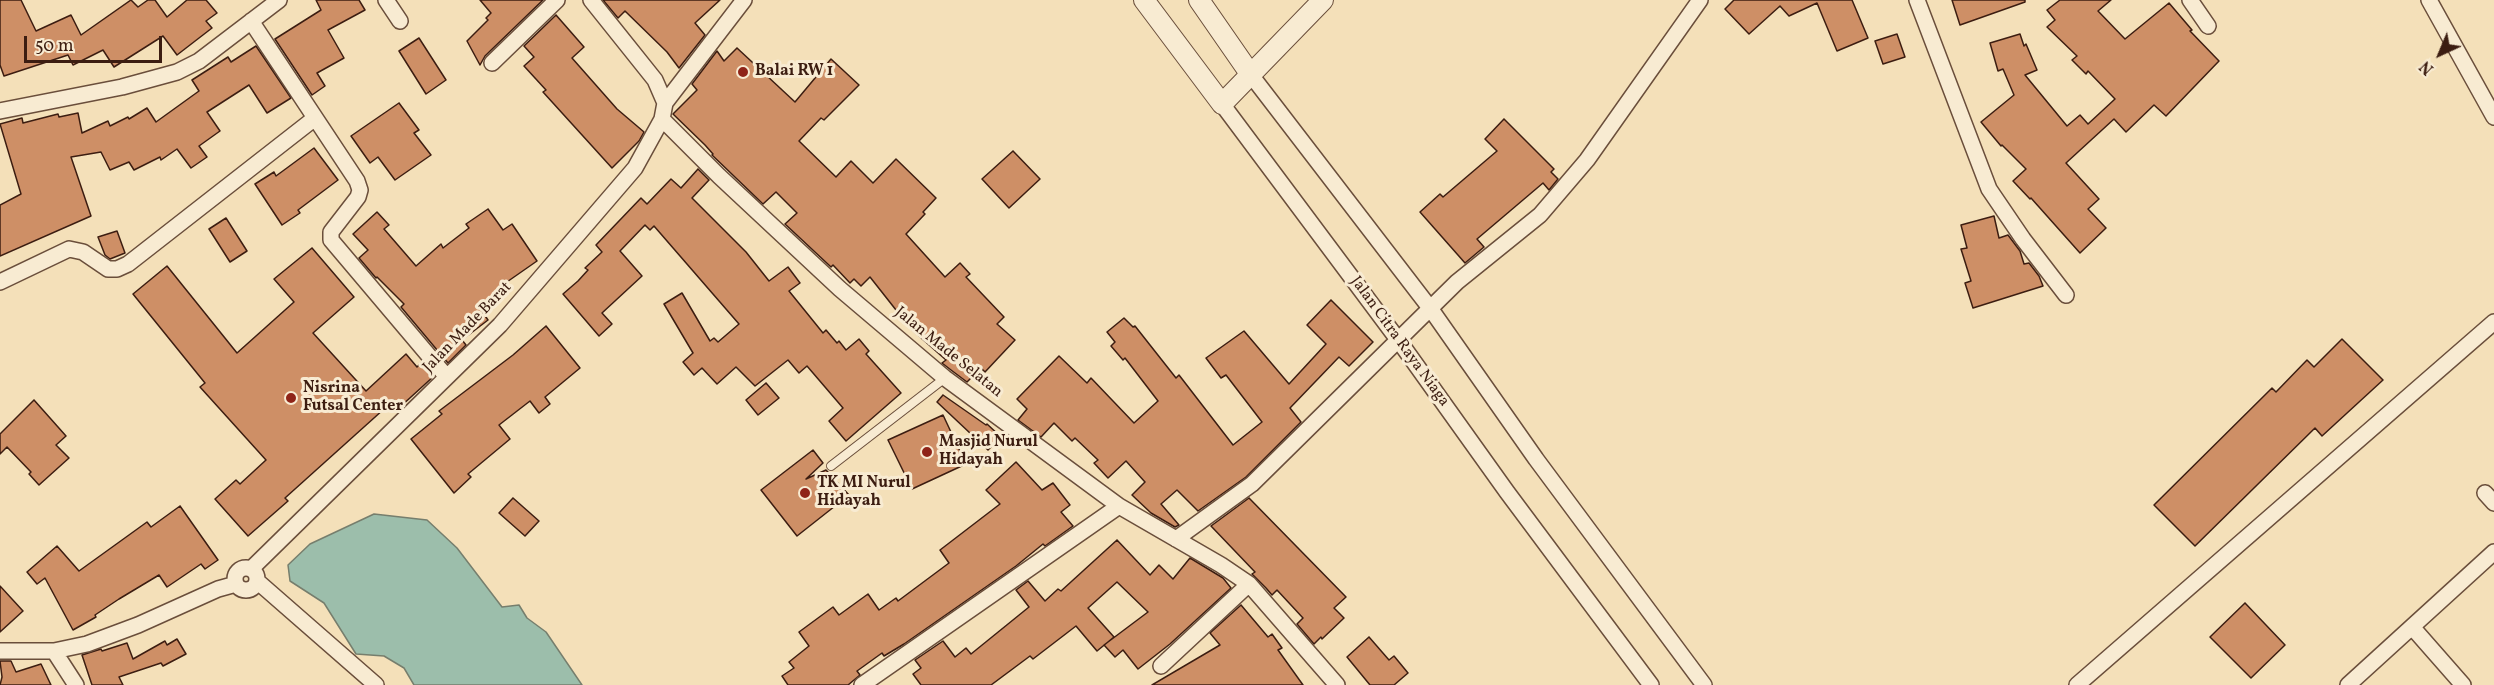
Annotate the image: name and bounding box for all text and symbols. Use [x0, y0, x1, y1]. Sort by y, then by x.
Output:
scale bar [27, 24, 165, 62]
north arrow [2410, 24, 2470, 84]
text: 50 m [35, 34, 74, 59]
text: N [2416, 55, 2439, 79]
place label: Balai RW 1 [755, 62, 833, 82]
marker: Balai RW 1 [736, 65, 750, 79]
street label: Jalan Citra Raya Niaga [1345, 273, 1453, 411]
street label: Jalan Made Barat [420, 278, 516, 378]
street label: Jalan Made Selatan [890, 304, 1006, 402]
place label: Nisrina Futsal Center [303, 379, 403, 417]
marker: Nisrina Futsal Center [284, 391, 298, 405]
place label: Masjid Nurul Hidayah [939, 433, 1038, 471]
marker: Masjid Nurul Hidayah [920, 445, 934, 459]
place label: TK MI Nurul Hidayah [817, 474, 911, 512]
marker: TK MI Nurul Hidayah [798, 486, 812, 500]

